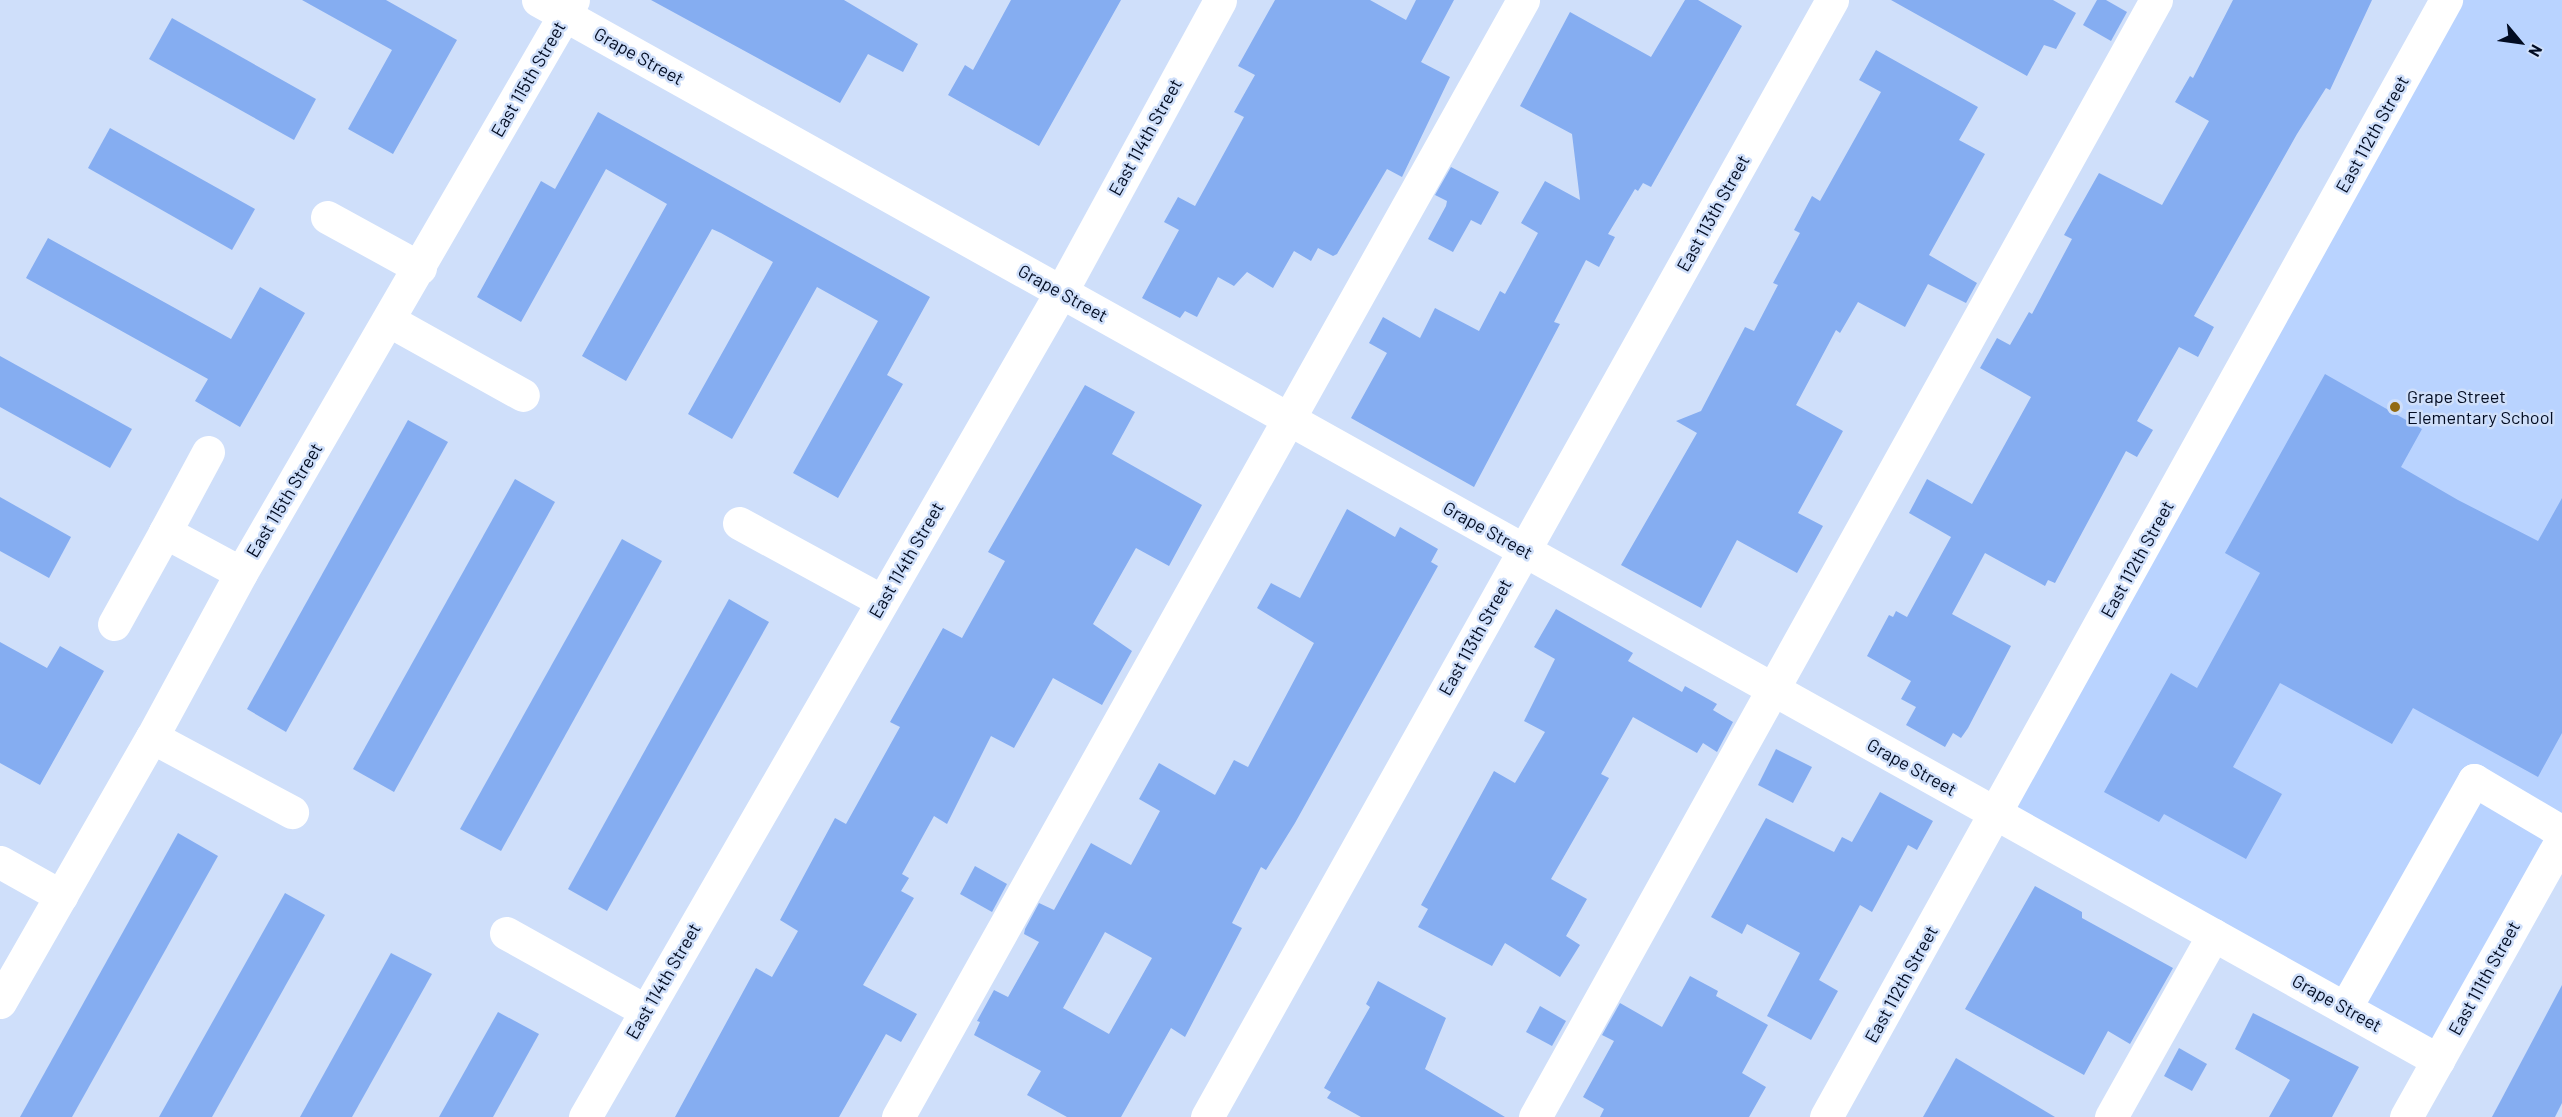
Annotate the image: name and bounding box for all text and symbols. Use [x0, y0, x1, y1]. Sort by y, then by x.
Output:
north arrow [2490, 12, 2550, 72]
street label: East 115th Street [486, 17, 570, 141]
street label: Grape Street [591, 23, 687, 89]
text: N [2525, 42, 2547, 60]
street label: East 112th Street [2331, 72, 2413, 196]
street label: East 114th Street [1104, 75, 1186, 199]
street label: East 113th Street [1672, 151, 1754, 275]
street label: Grape Street [1015, 260, 1111, 326]
place label: Grape Street Elementary School [2407, 386, 2554, 428]
marker: Grape Street Elementary School [2388, 400, 2402, 414]
street label: East 115th Street [241, 439, 327, 561]
street label: Grape Street [1440, 497, 1536, 563]
street label: East 112th Street [2096, 497, 2178, 621]
street label: East 114th Street [864, 498, 948, 622]
street label: East 113th Street [1434, 575, 1516, 699]
street label: Grape Street [1864, 734, 1960, 800]
street label: East 111th Street [2444, 917, 2524, 1039]
street label: East 114th Street [621, 919, 705, 1043]
street label: East 112th Street [1860, 922, 1942, 1046]
street label: Grape Street [2289, 970, 2385, 1036]

